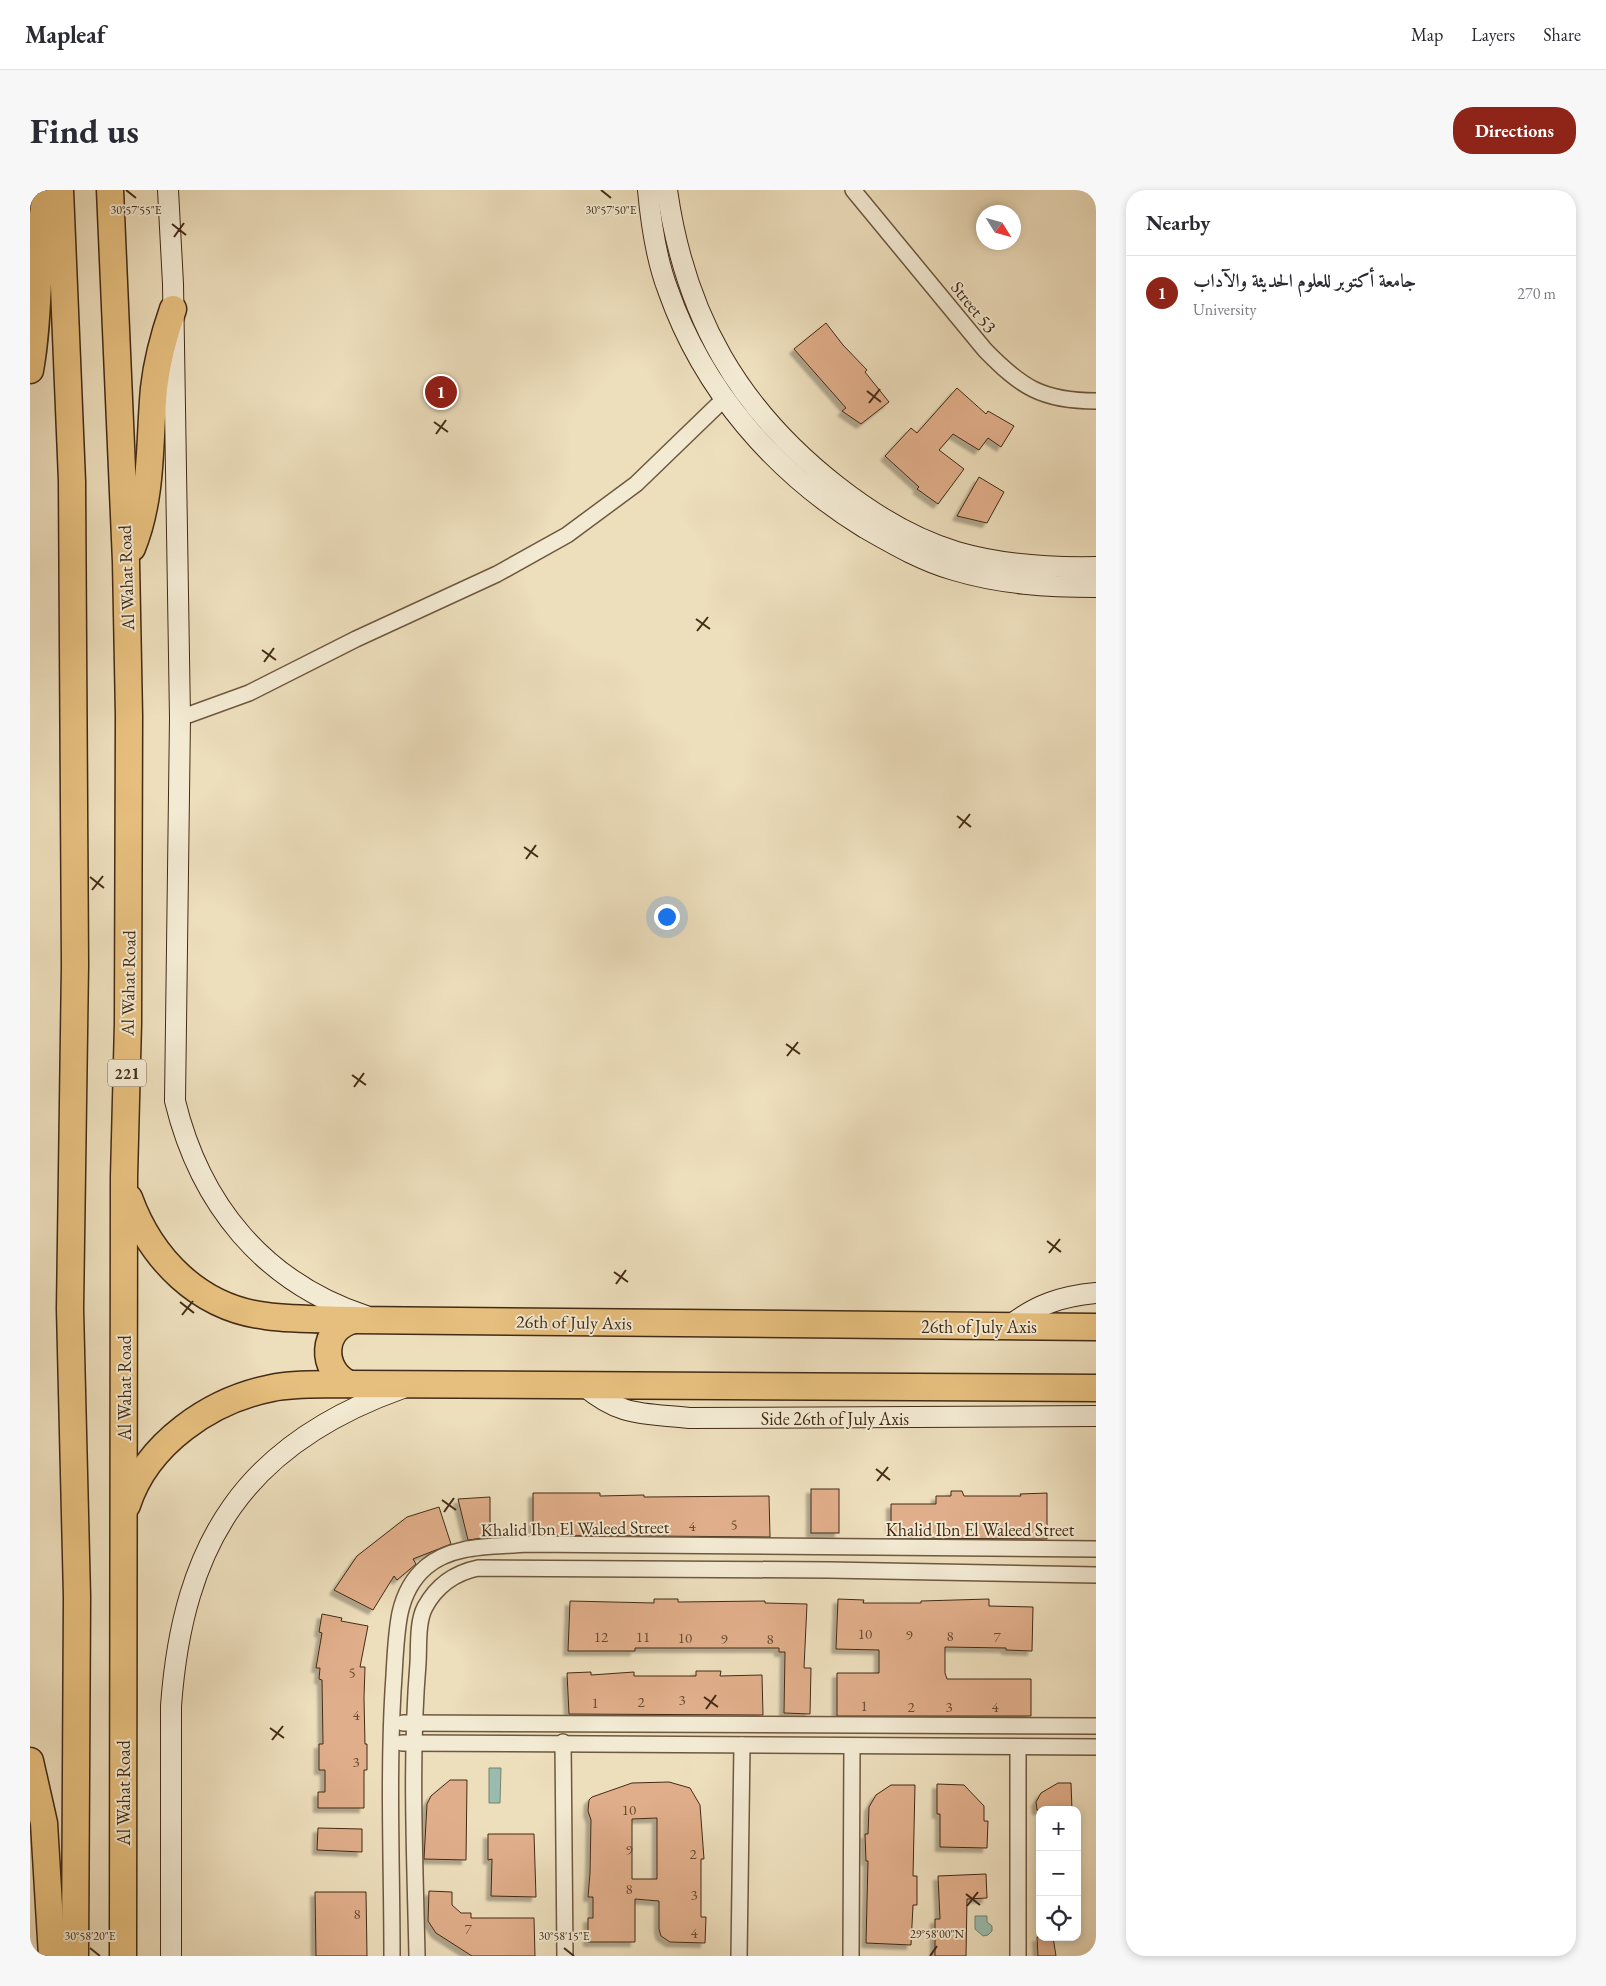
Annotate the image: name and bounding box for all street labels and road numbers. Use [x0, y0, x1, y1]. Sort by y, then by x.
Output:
street label: Street 53 [946, 276, 1002, 338]
street label: Al Wahat Road [113, 524, 139, 632]
street label: Al Wahat Road [116, 929, 140, 1037]
road number: 221 [108, 1060, 146, 1086]
street label: 26th of July Axis [516, 1309, 632, 1335]
street label: 26th of July Axis [921, 1315, 1037, 1338]
street label: Al Wahat Road [113, 1334, 136, 1442]
street label: Side 26th of July Axis [761, 1407, 909, 1430]
street label: Khalid Ibn El Waleed Street [480, 1515, 670, 1541]
street label: Khalid Ibn El Waleed Street [886, 1518, 1075, 1541]
street label: Al Wahat Road [112, 1739, 135, 1847]

